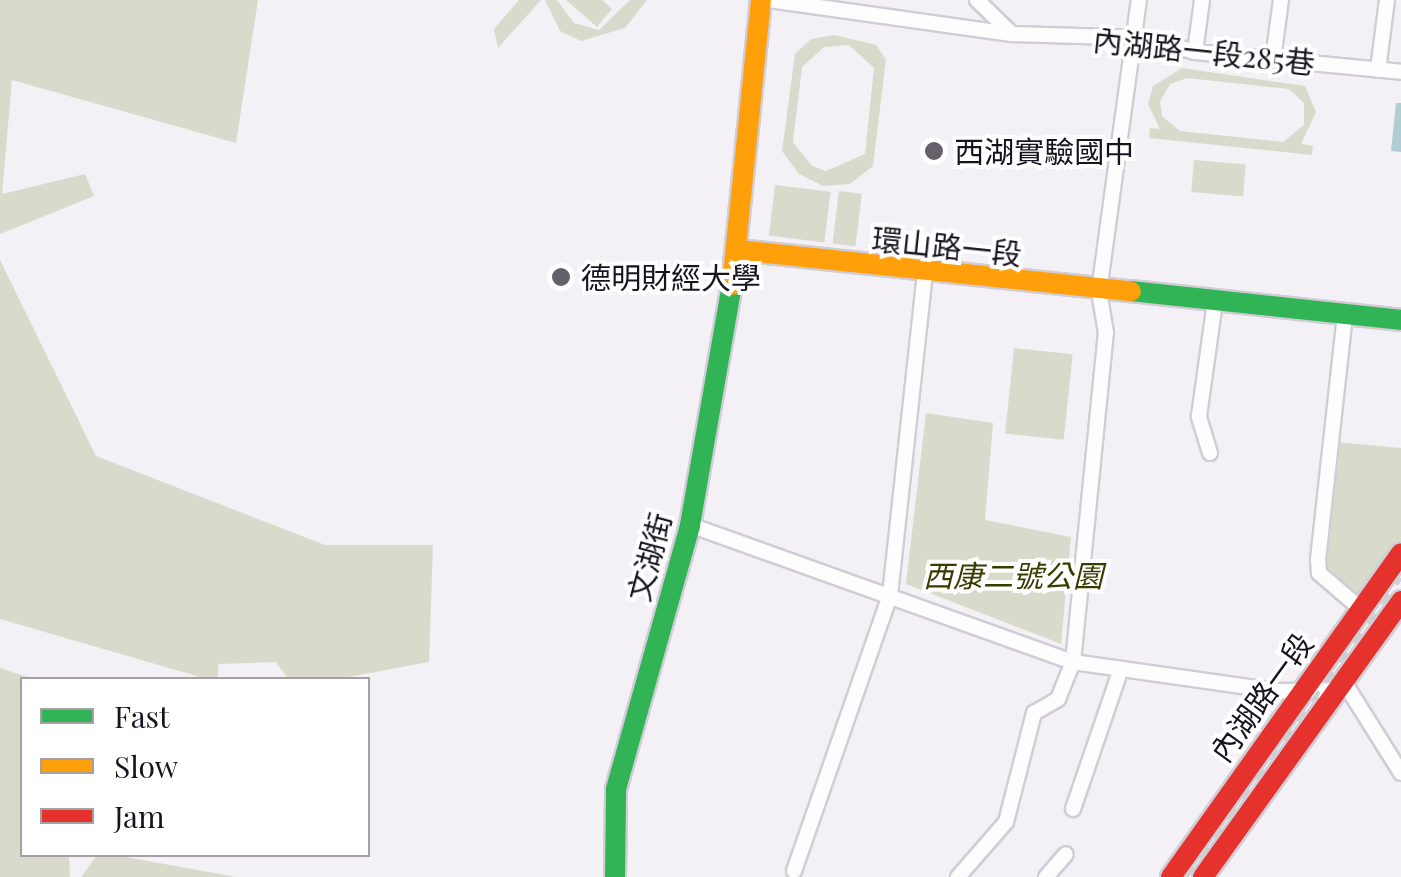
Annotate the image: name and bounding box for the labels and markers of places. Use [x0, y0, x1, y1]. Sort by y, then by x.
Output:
place label: 西湖實驗國中 [954, 133, 1134, 169]
marker: 西湖實驗國中 [923, 140, 945, 162]
place label: 德明財經大學 [581, 259, 761, 295]
marker: 德明財經大學 [550, 266, 572, 288]

